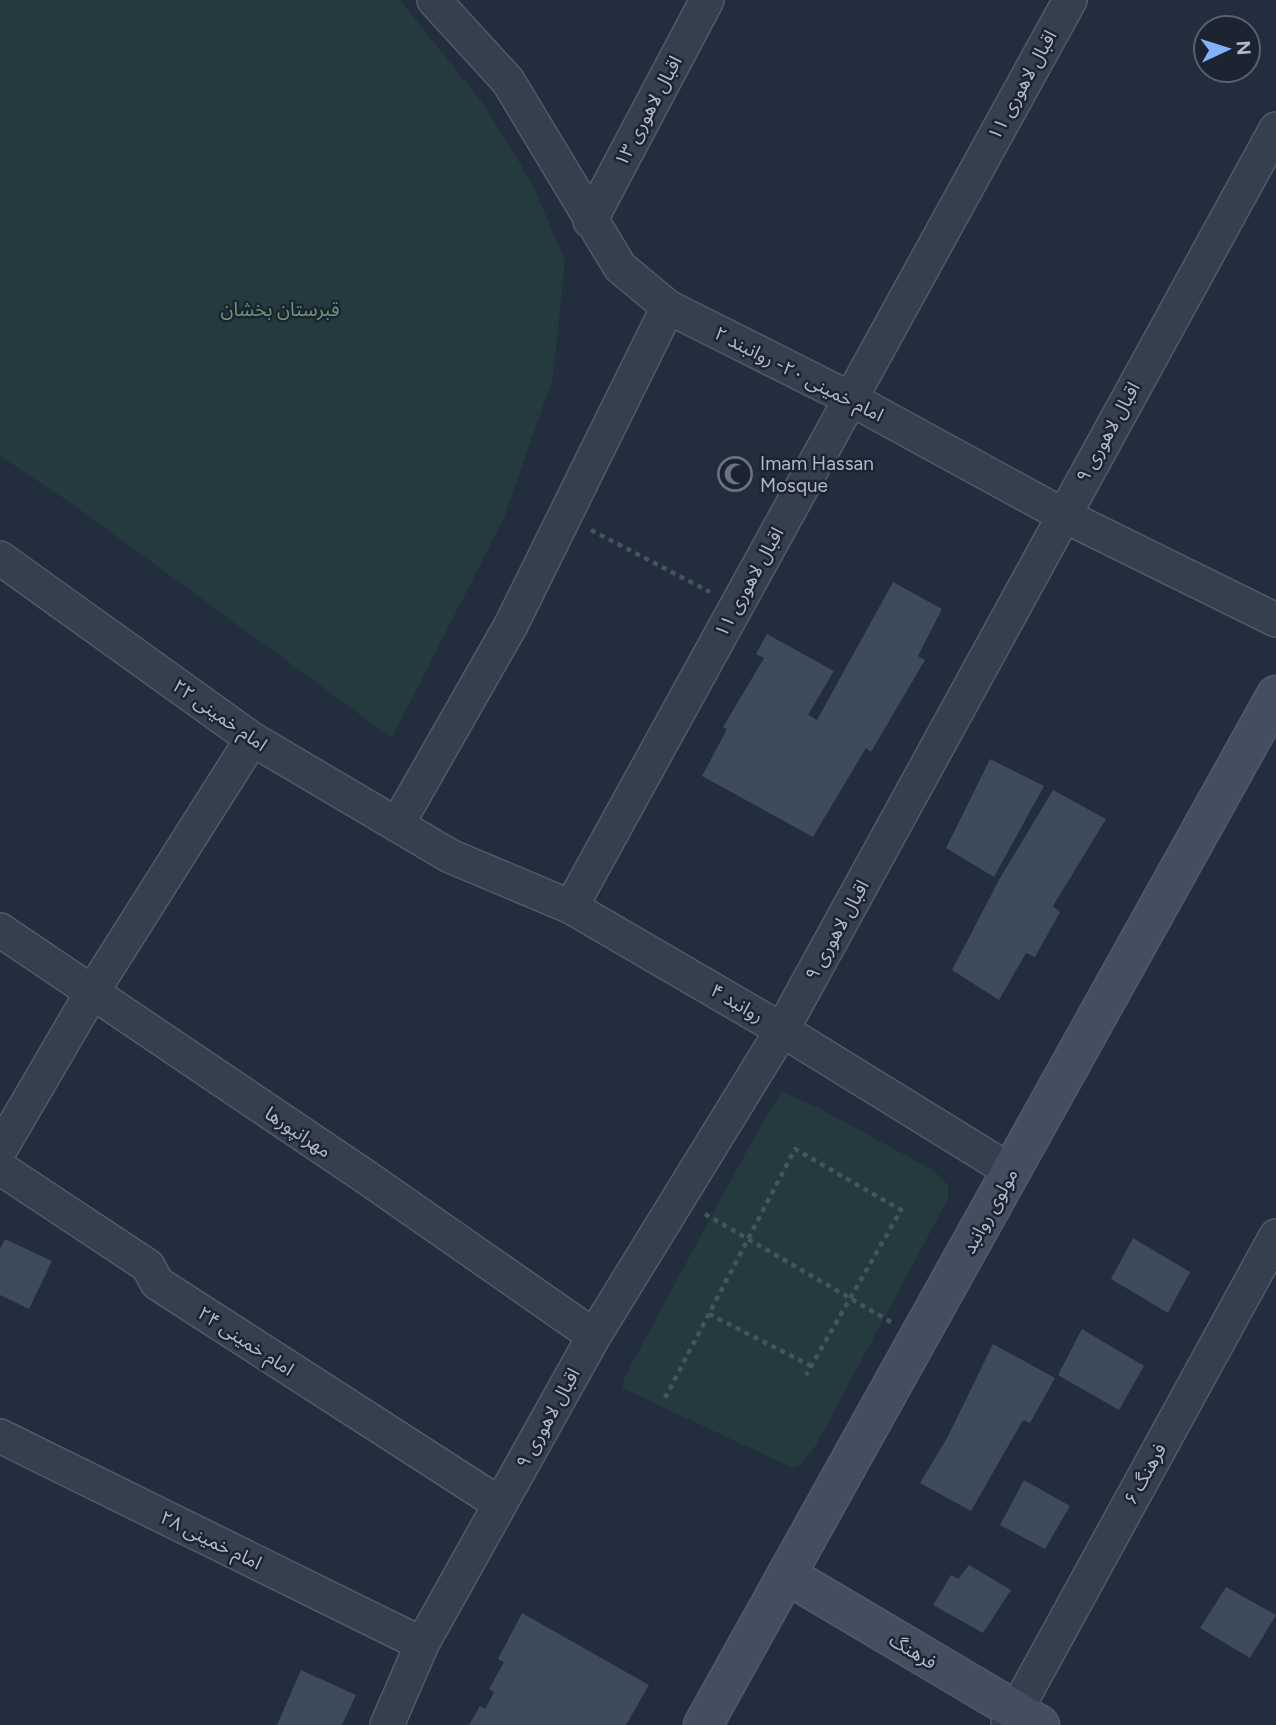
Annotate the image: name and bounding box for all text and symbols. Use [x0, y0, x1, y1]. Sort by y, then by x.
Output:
north arrow [1192, 14, 1262, 84]
street label: اقبال لاهوری ۱۱ [982, 26, 1062, 144]
text: N [1231, 40, 1255, 56]
street label: اقبال لاهوری ۱۳ [609, 52, 687, 170]
park label: قبرستان بخشان [220, 298, 340, 321]
street label: امام خمینی ۲۰- روانبند ۲ [709, 321, 887, 429]
street label: اقبال لاهوری ۹ [1071, 378, 1145, 486]
place label: Imam Hassan Mosque [760, 452, 874, 497]
mosque icon: Imam Hassan Mosque [716, 455, 754, 493]
street label: اقبال لاهوری ۱۱ [709, 523, 789, 641]
street label: امام خمینی ۲۲ [167, 674, 272, 758]
street label: اقبال لاهوری ۹ [800, 876, 874, 984]
street label: روانبد ۴ [706, 979, 768, 1027]
street label: مهرانپورها [260, 1101, 336, 1163]
street label: مولوی روانبد [957, 1164, 1023, 1258]
street label: امام خمینی ۲۴ [192, 1301, 298, 1383]
street label: اقبال لاهوری ۹ [511, 1364, 585, 1472]
street label: فرهنگ ۶ [1119, 1439, 1171, 1509]
street label: امام خمینی ۲۸ [155, 1506, 266, 1577]
street label: فرهنگ [885, 1628, 941, 1674]

